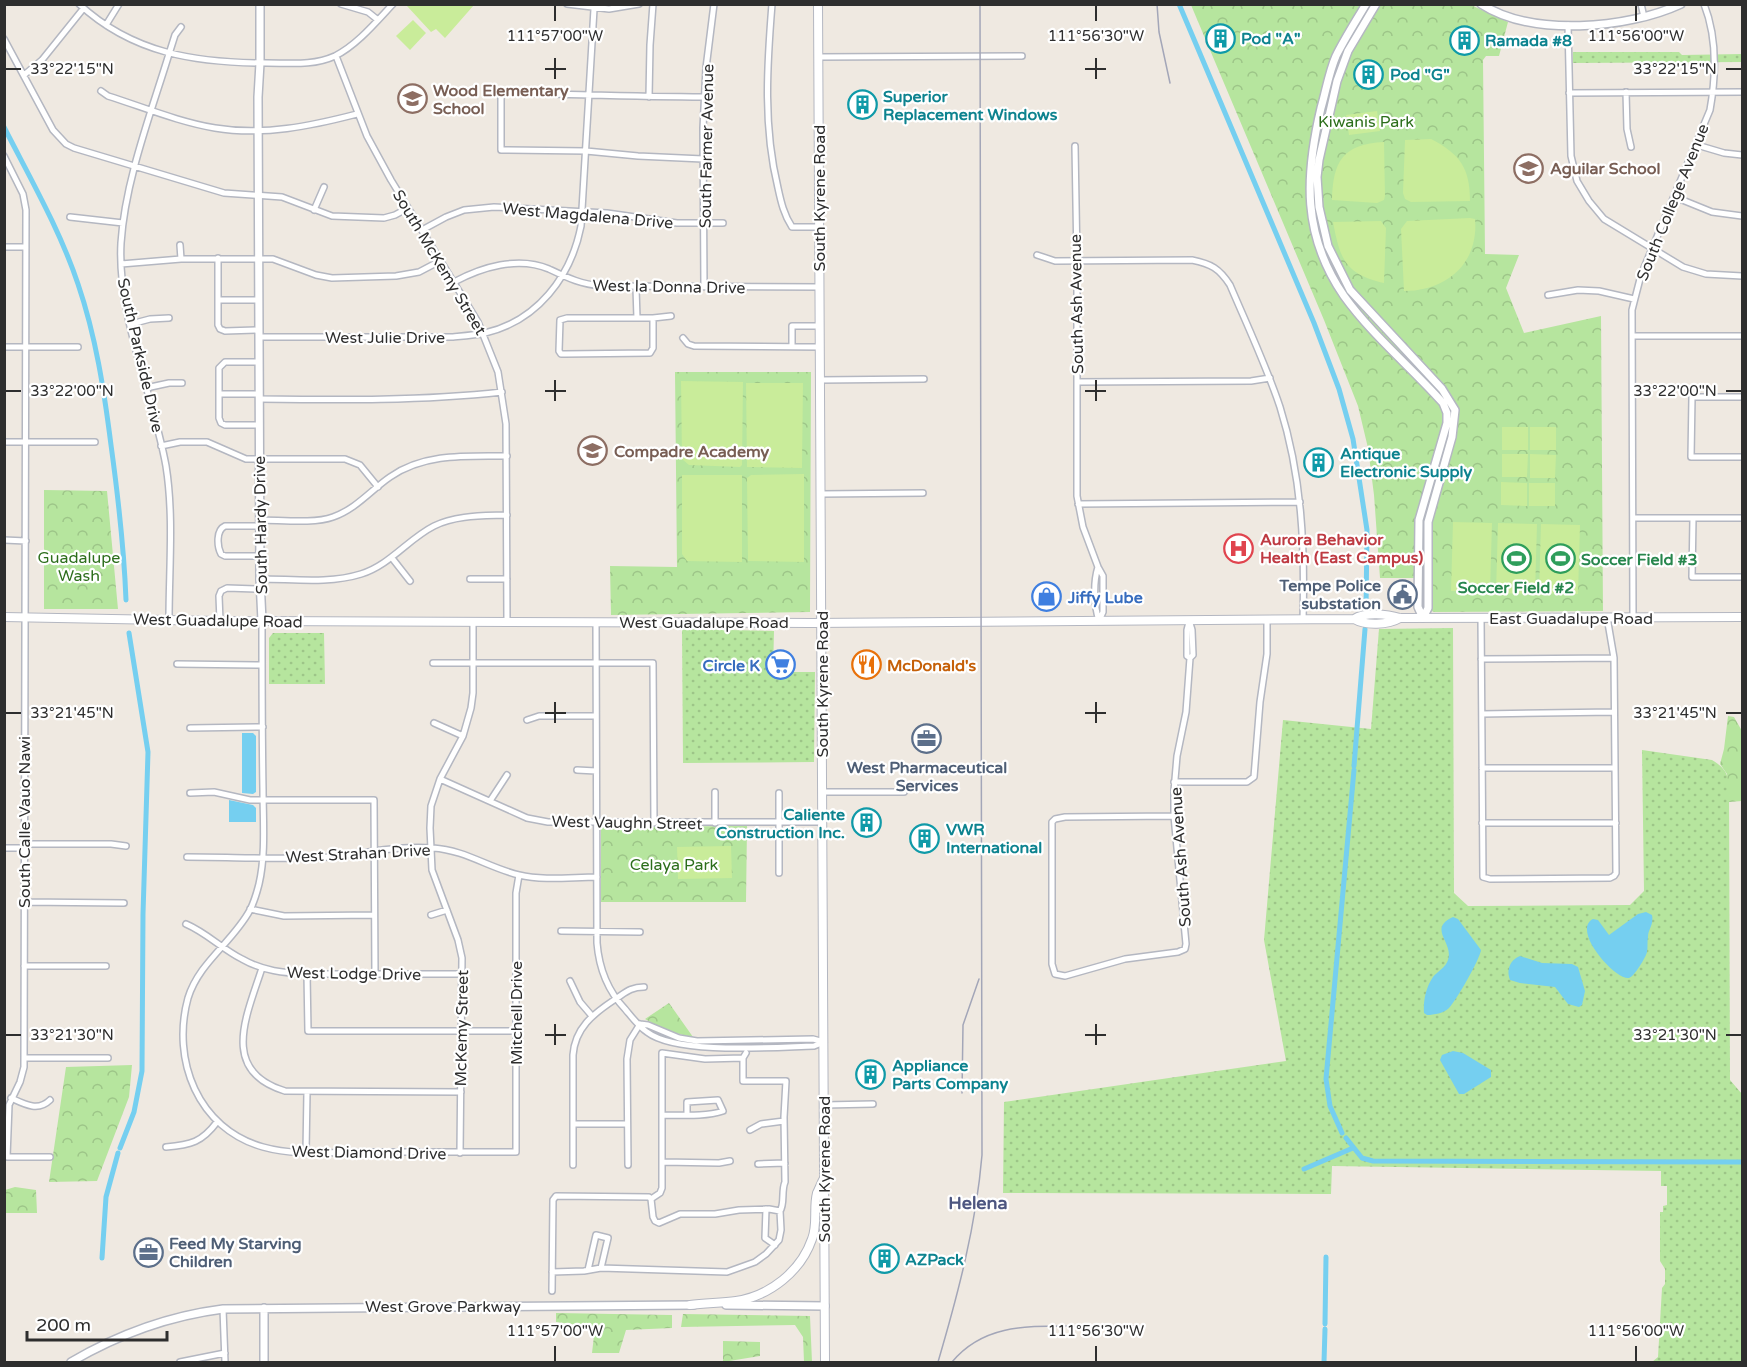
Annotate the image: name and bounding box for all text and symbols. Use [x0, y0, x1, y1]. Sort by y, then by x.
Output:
building icon: Pod "A" [1204, 22, 1236, 54]
building icon: Ramada #8 [1448, 24, 1480, 56]
text: 111°57'00"W [507, 27, 603, 45]
text: 111°56'30"W [1048, 27, 1144, 45]
text: 111°56'00"W [1588, 27, 1684, 45]
place label: Pod "A" [1241, 29, 1301, 49]
place label: Ramada #8 [1485, 31, 1572, 51]
building icon: Pod "G" [1353, 58, 1385, 90]
text: 33°22'15"N [30, 60, 114, 78]
text: 33°22'15"N [1633, 60, 1717, 78]
street label: South Farmer Avenue [696, 64, 718, 228]
place label: Pod "G" [1390, 65, 1450, 85]
place label: Wood Elementary School [433, 81, 569, 119]
school or university icon: Wood Elementary School [396, 83, 428, 115]
place label: Superior Replacement Windows [883, 87, 1058, 125]
building icon: Superior Replacement Windows [846, 89, 878, 121]
park label: Kiwanis Park [1318, 112, 1414, 132]
street label: South College Avenue [1632, 121, 1714, 284]
street label: South Kyrene Road [810, 125, 830, 271]
school or university icon: Aguilar School [1513, 152, 1545, 184]
place label: Aguilar School [1550, 159, 1660, 179]
street label: South McKemy Street [388, 186, 490, 339]
street label: West Magdalena Drive [502, 199, 674, 233]
street label: South Ash Avenue [1066, 234, 1088, 374]
street label: South Parkside Drive [113, 276, 168, 434]
street label: West la Donna Drive [592, 276, 746, 298]
street label: West Julie Drive [325, 328, 445, 348]
text: 33°22'00"N [30, 382, 114, 400]
text: 33°22'00"N [1633, 382, 1717, 400]
school or university icon: Compadre Academy [577, 435, 609, 467]
place label: Compadre Academy [614, 442, 770, 462]
place label: Antique Electronic Supply [1340, 444, 1473, 482]
building icon: Antique Electronic Supply [1303, 446, 1335, 478]
street label: South Hardy Drive [250, 456, 272, 594]
place label: Aurora Behavior Health (East Campus) [1260, 530, 1423, 568]
hospital icon: Aurora Behavior Health (East Campus) [1223, 532, 1255, 564]
sports icon: Soccer Field #2 [1500, 543, 1532, 575]
sports icon: Soccer Field #3 [1544, 543, 1576, 575]
park label: Guadalupe Wash [38, 548, 120, 586]
place label: Soccer Field #3 [1581, 550, 1698, 570]
place label: Tempe Police substation [1278, 576, 1381, 614]
public building icon: Tempe Police substation [1386, 578, 1418, 610]
place label: Soccer Field #2 [1458, 578, 1574, 598]
shop icon: Jiffy Lube [1031, 581, 1063, 613]
place label: Jiffy Lube [1067, 588, 1143, 608]
street label: East Guadalupe Road [1489, 609, 1653, 629]
street label: West Guadalupe Road [133, 610, 303, 632]
street label: South Kyrene Road [813, 611, 833, 757]
street label: West Guadalupe Road [619, 613, 789, 633]
supermarket icon: Circle K [765, 649, 797, 681]
restaurant icon: McDonald's [850, 649, 882, 681]
place label: Circle K [703, 656, 760, 676]
place label: McDonald's [887, 656, 977, 676]
text: 33°21'45"N [30, 704, 114, 722]
text: 33°21'45"N [1633, 704, 1717, 722]
office icon: West Pharmaceutical Services [911, 723, 943, 755]
street label: South Calle Vauo Nawi [15, 736, 35, 908]
place label: West Pharmaceutical Services [847, 758, 1007, 796]
street label: South Ash Avenue [1166, 786, 1196, 928]
place label: Caliente Construction Inc. [716, 805, 845, 843]
building icon: Caliente Construction Inc. [850, 807, 882, 839]
street label: West Vaughn Street [551, 812, 703, 834]
place label: VWR International [946, 820, 1042, 858]
building icon: VWR International [909, 822, 941, 854]
street label: West Strahan Drive [285, 840, 431, 868]
park label: Celaya Park [630, 855, 719, 875]
street label: Mitchell Drive [507, 961, 527, 1065]
street label: West Lodge Drive [287, 963, 421, 985]
street label: McKemy Street [451, 970, 473, 1086]
text: 33°21'30"N [30, 1026, 114, 1044]
text: 33°21'30"N [1633, 1026, 1717, 1044]
place label: Appliance Parts Company [892, 1056, 1008, 1094]
building icon: Appliance Parts Company [855, 1058, 887, 1090]
street label: South Kyrene Road [815, 1096, 835, 1242]
street label: West Diamond Drive [291, 1142, 447, 1164]
district label: Helena [948, 1192, 1008, 1214]
place label: Feed My Starving Children [169, 1234, 302, 1272]
office icon: Feed My Starving Children [132, 1236, 164, 1268]
building icon: AZPack [868, 1243, 900, 1275]
place label: AZPack [905, 1250, 964, 1270]
street label: West Grove Parkway [365, 1297, 521, 1317]
scale bar [27, 1304, 166, 1342]
text: 200 m [36, 1314, 91, 1336]
text: 111°57'00"W [507, 1322, 603, 1340]
text: 111°56'30"W [1048, 1322, 1144, 1340]
text: 111°56'00"W [1588, 1322, 1684, 1340]

